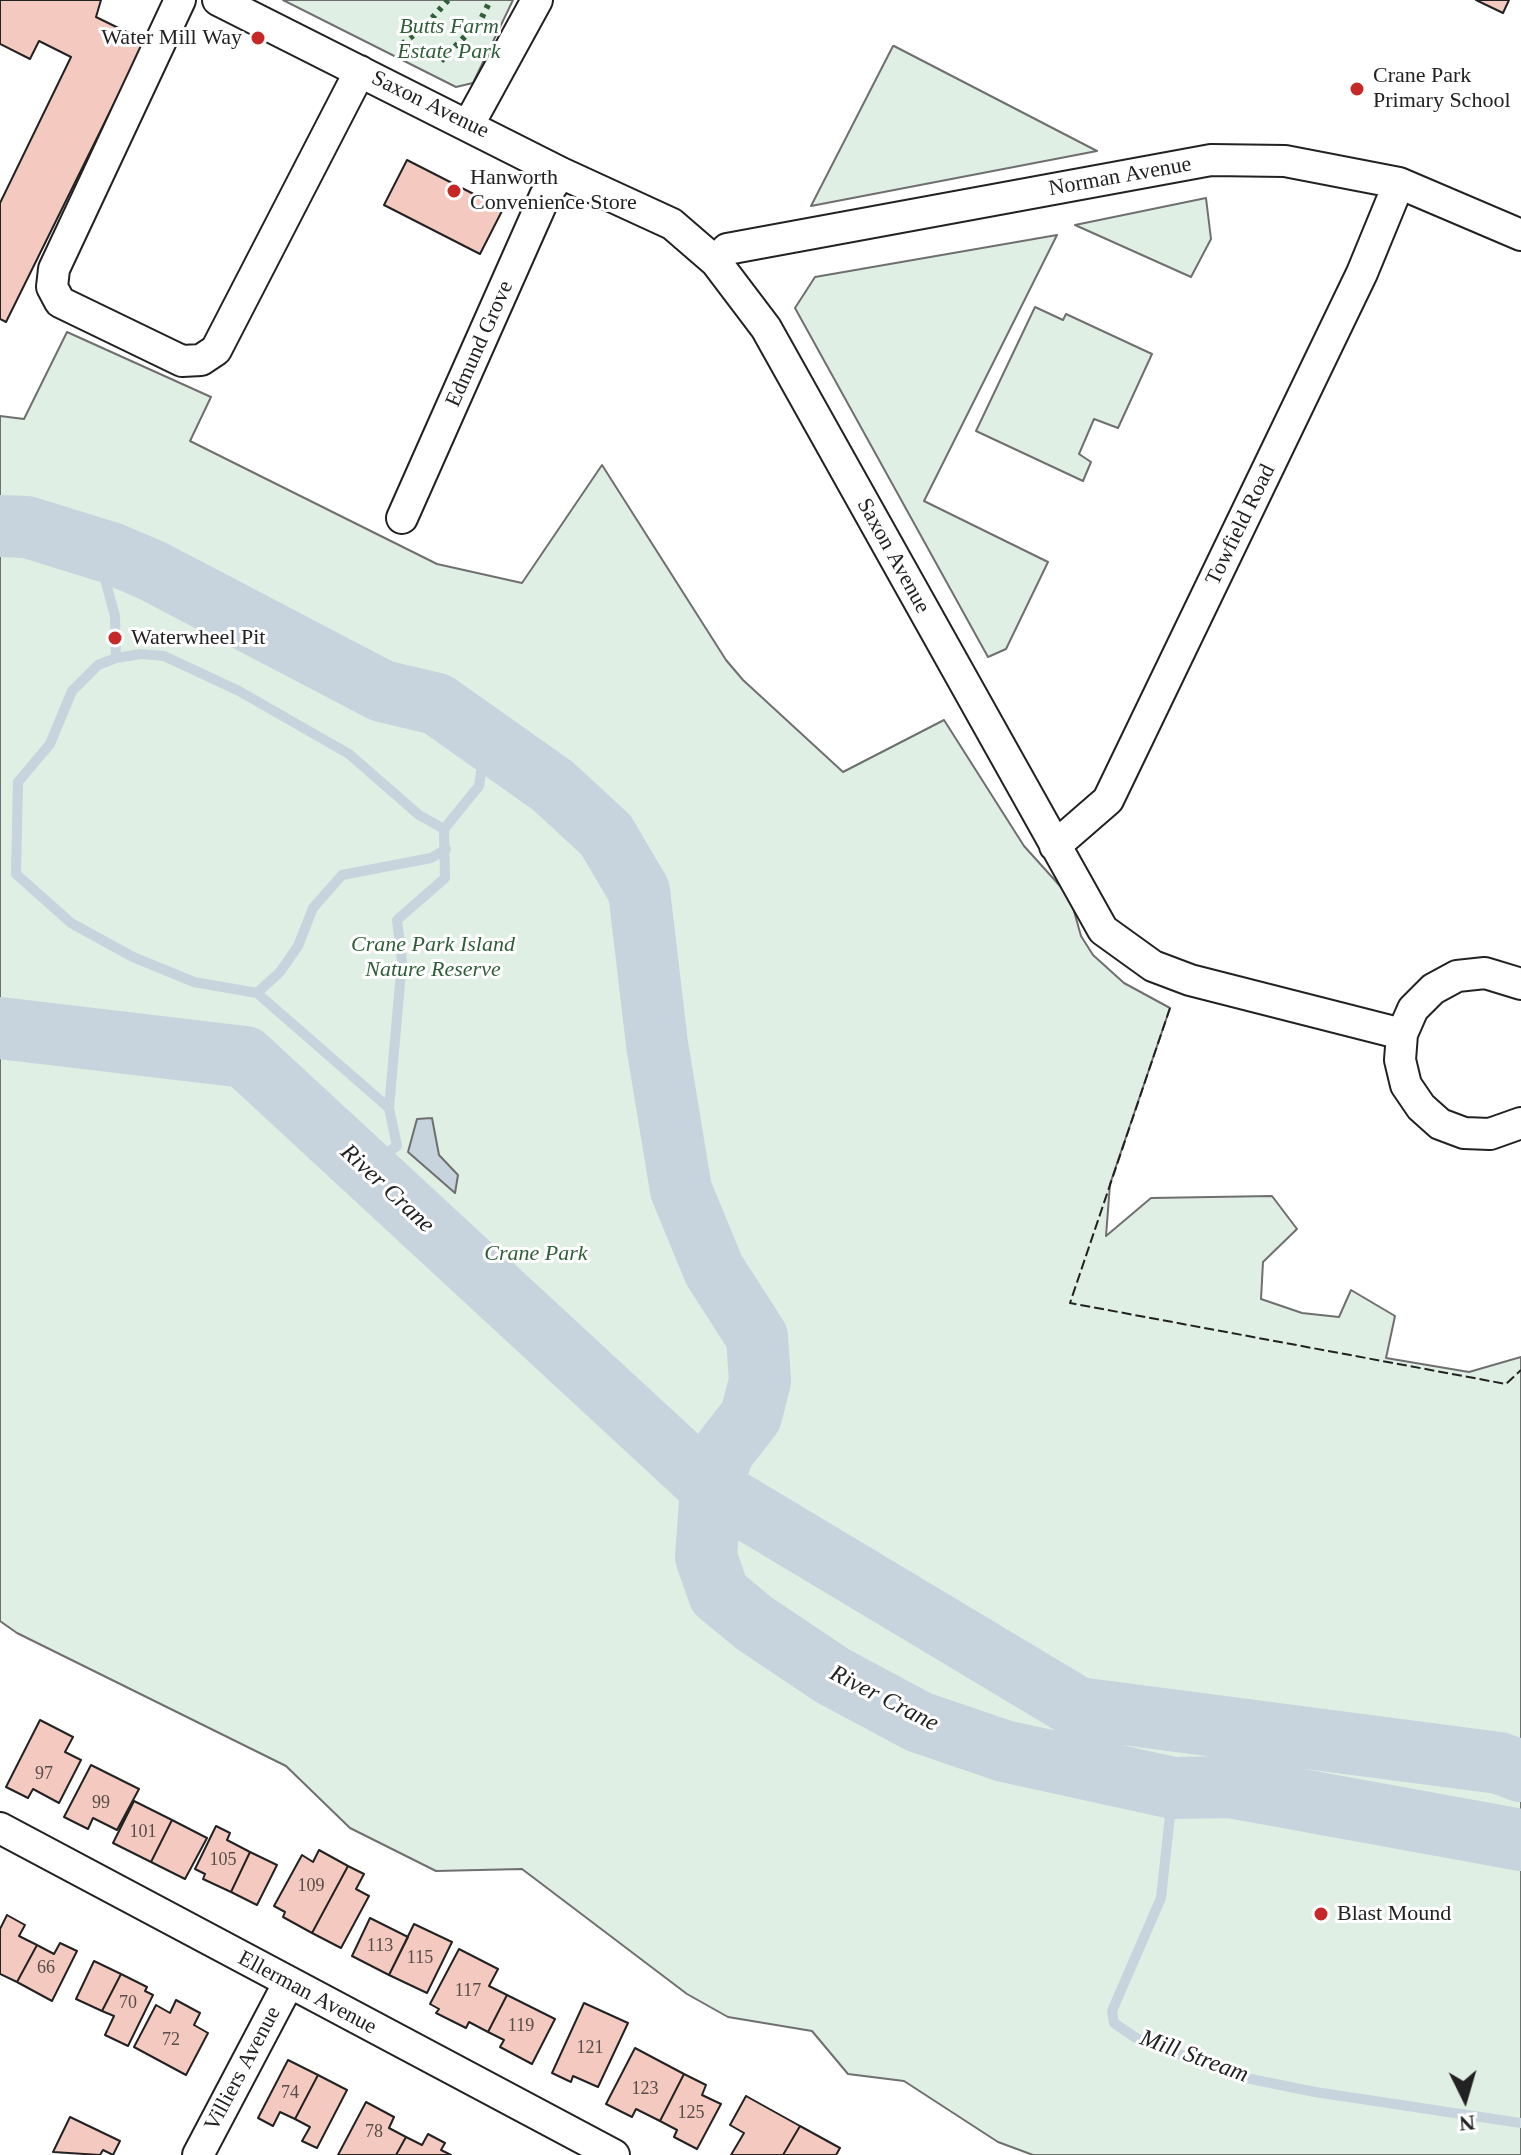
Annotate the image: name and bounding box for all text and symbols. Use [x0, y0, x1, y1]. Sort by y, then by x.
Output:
park label: Butts Farm Estate Park [397, 14, 501, 66]
place label: Water Mill Way [101, 25, 242, 51]
marker: Water Mill Way [249, 29, 267, 47]
place label: Crane Park Primary School [1373, 63, 1510, 114]
street label: Saxon Avenue [367, 65, 493, 145]
marker: Crane Park Primary School [1348, 80, 1366, 98]
street label: Norman Avenue [1047, 151, 1193, 203]
place label: Hanworth Convenience Store [470, 165, 637, 216]
marker: Hanworth Convenience Store [445, 182, 463, 200]
street label: Edmund Grove [440, 277, 520, 411]
street label: Towfield Road [1200, 460, 1282, 590]
street label: Saxon Avenue [851, 494, 935, 618]
place label: Waterwheel Pit [131, 625, 265, 651]
marker: Waterwheel Pit [106, 629, 124, 647]
park label: Crane Park Island Nature Reserve [351, 932, 515, 984]
water label: River Crane [334, 1138, 440, 1240]
park label: Crane Park [484, 1241, 588, 1267]
water label: River Crane [825, 1659, 943, 1739]
house number: 97 [35, 1763, 53, 1785]
house number: 99 [92, 1792, 110, 1814]
house number: 101 [130, 1821, 156, 1843]
house number: 105 [210, 1849, 236, 1871]
house number: 109 [298, 1875, 324, 1897]
place label: Blast Mound [1337, 1901, 1451, 1927]
marker: Blast Mound [1312, 1905, 1330, 1923]
house number: 113 [367, 1935, 393, 1957]
street label: Ellerman Avenue [233, 1945, 381, 2041]
house number: 115 [407, 1947, 433, 1969]
house number: 66 [37, 1957, 55, 1979]
house number: 117 [455, 1980, 481, 2002]
house number: 70 [119, 1992, 137, 2014]
street label: Villiers Avenue [199, 2002, 287, 2136]
house number: 119 [508, 2015, 534, 2037]
water label: Mill Stream [1136, 2024, 1252, 2090]
house number: 72 [162, 2029, 180, 2051]
house number: 121 [576, 2037, 604, 2059]
north arrow [1425, 2059, 1505, 2139]
house number: 123 [632, 2078, 658, 2100]
house number: 74 [281, 2082, 299, 2104]
house number: 125 [678, 2102, 704, 2124]
text: N [1458, 2110, 1476, 2137]
house number: 78 [365, 2121, 383, 2143]

